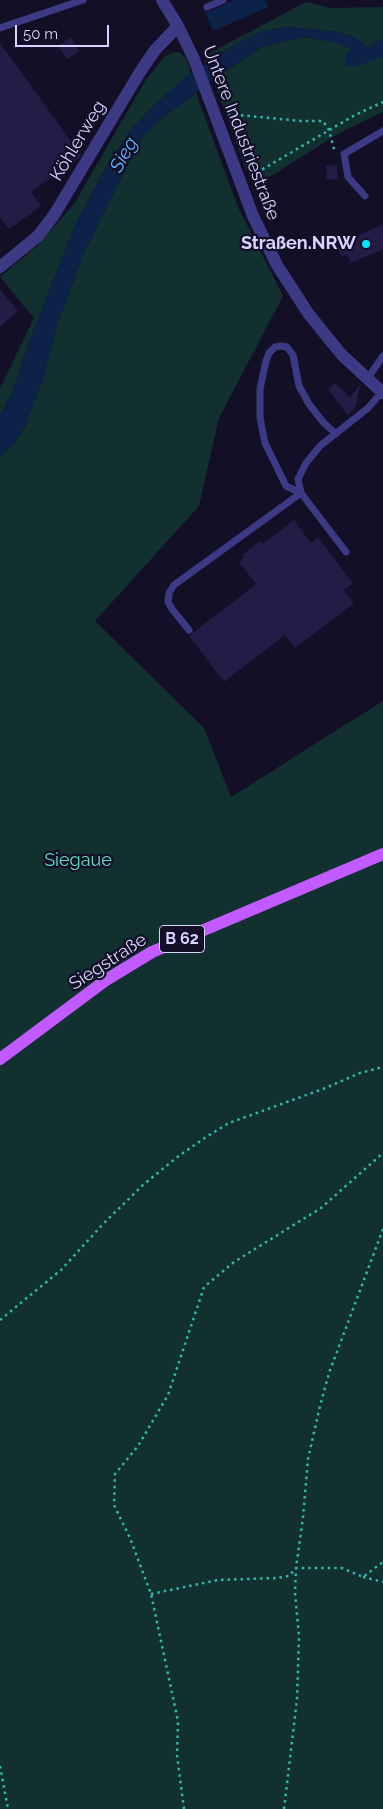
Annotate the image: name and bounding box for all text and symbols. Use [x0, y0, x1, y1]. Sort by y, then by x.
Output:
scale bar [18, 15, 111, 47]
text: 50 m [23, 25, 58, 43]
street label: Untere Industriestraße [198, 43, 284, 223]
street label: Köhlerweg [46, 97, 110, 185]
water label: Sieg [105, 133, 143, 177]
place label: Straßen.NRW [241, 233, 356, 255]
marker: Straßen.NRW [360, 238, 372, 250]
park label: Siegaue [44, 850, 112, 872]
road number: B 62 [160, 926, 204, 952]
street label: Siegstraße [65, 929, 151, 995]

